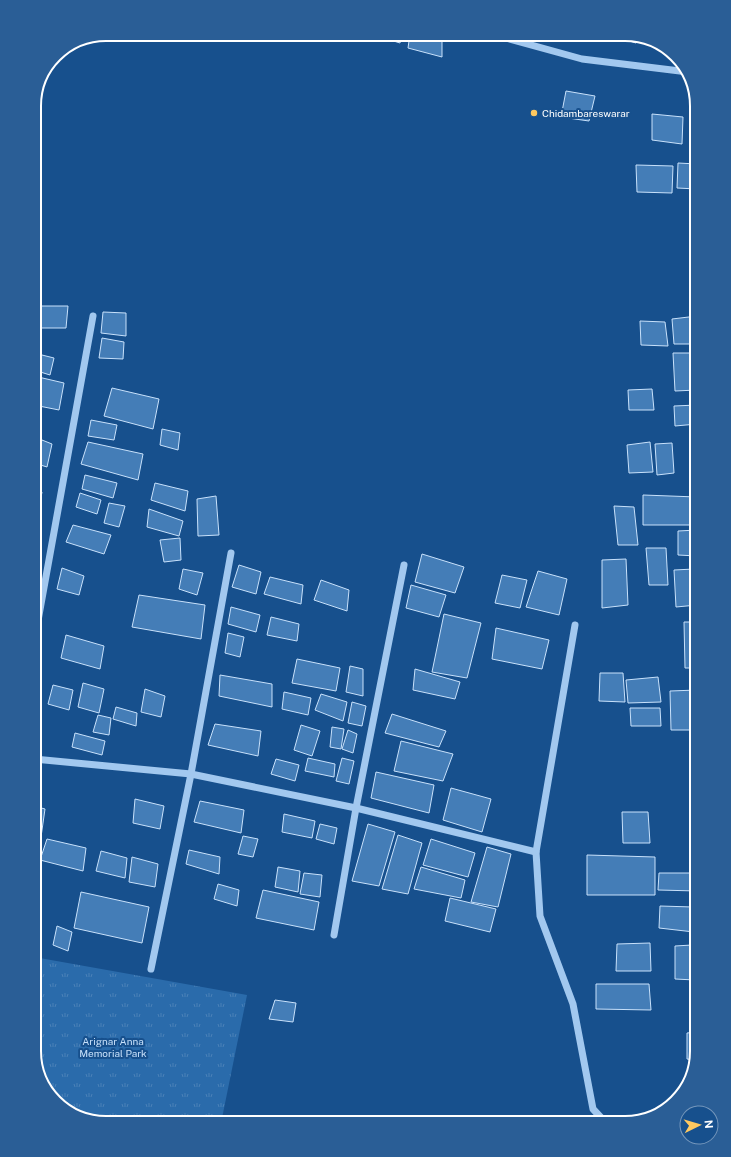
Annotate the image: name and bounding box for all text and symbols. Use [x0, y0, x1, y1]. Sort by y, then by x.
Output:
place label: Chidambareswarar [542, 107, 630, 119]
marker: Chidambareswarar [529, 108, 539, 118]
park label: Arignar Anna Memorial Park [79, 1035, 147, 1059]
north arrow [679, 1105, 719, 1145]
text: N [703, 1119, 715, 1129]

